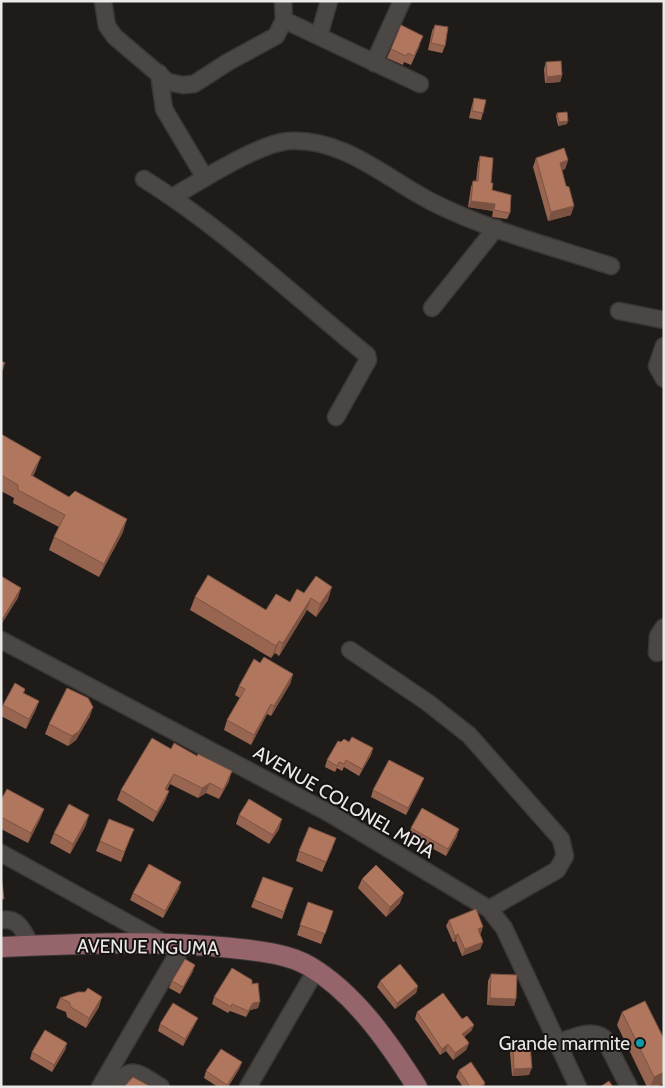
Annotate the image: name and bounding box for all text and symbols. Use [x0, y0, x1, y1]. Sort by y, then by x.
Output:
street label: AVENUE COLONEL MPIA [249, 741, 439, 863]
street label: AVENUE NGUMA [77, 934, 219, 960]
place label: Grande marmite [499, 1032, 630, 1055]
marker: Grande marmite [634, 1037, 646, 1049]

